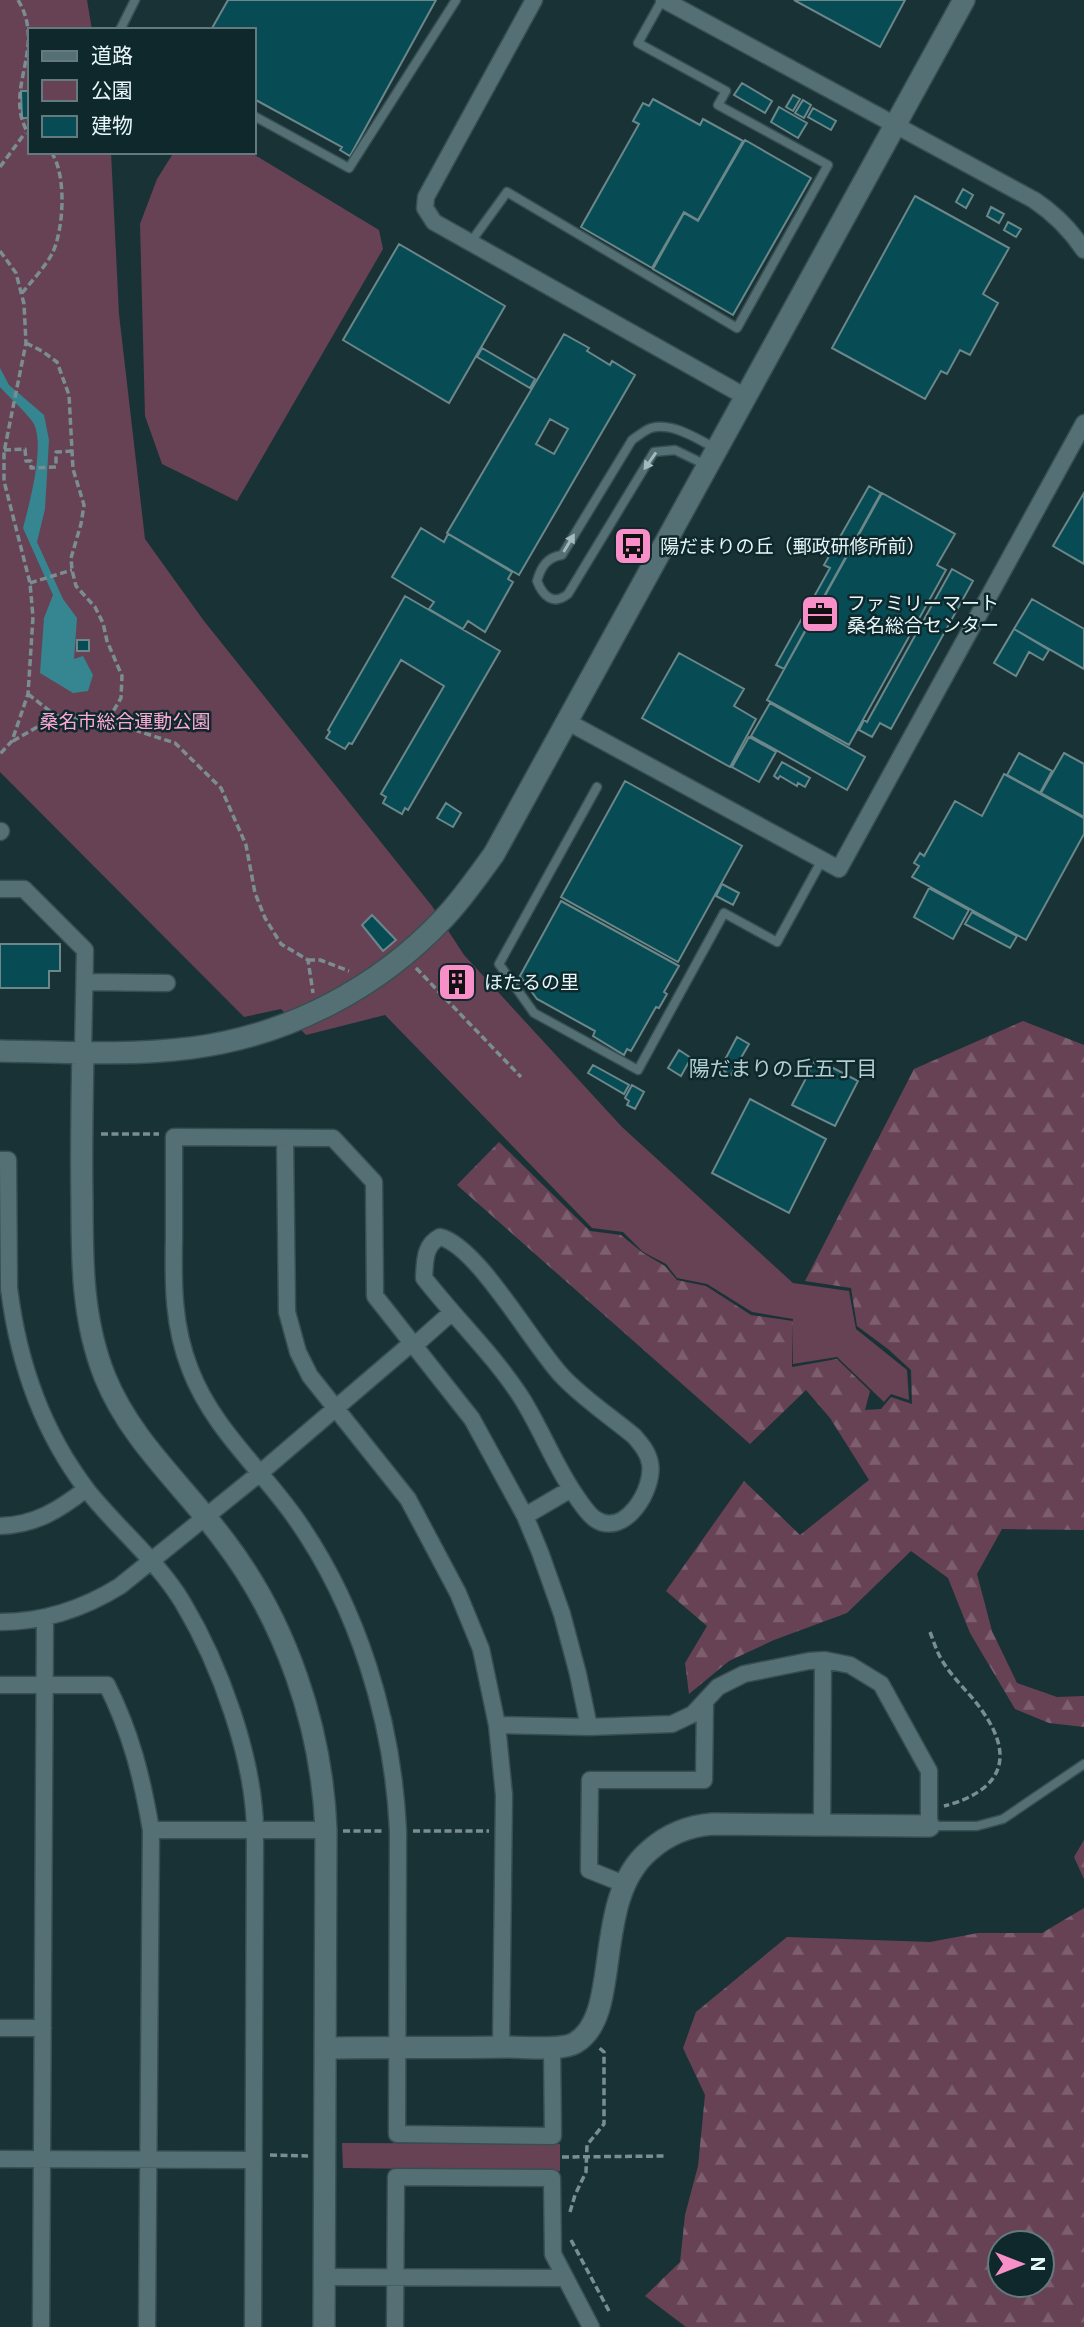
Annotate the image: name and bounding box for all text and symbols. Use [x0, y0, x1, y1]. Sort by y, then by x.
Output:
legend [28, 28, 256, 154]
text: 道路 [91, 43, 133, 68]
text: 公園 [91, 78, 133, 103]
text: 建物 [91, 113, 133, 138]
one-way arrow [643, 451, 656, 471]
bus stop icon: 陽だまりの丘（郵政研修所前） [612, 525, 654, 567]
one-way arrow [563, 534, 576, 553]
place label: 陽だまりの丘（郵政研修所前） [660, 535, 926, 558]
place label: ファミリーマート 桑名総合センター [847, 592, 999, 637]
office icon: ファミリーマート 桑名総合センター [799, 593, 841, 635]
park label: 桑名市総合運動公園 [39, 710, 211, 733]
building icon: ほたるの里 [436, 961, 478, 1003]
place label: ほたるの里 [484, 971, 579, 994]
district label: 陽だまりの丘五丁目 [689, 1056, 877, 1081]
north arrow [986, 2229, 1056, 2299]
text: N [1026, 2257, 1049, 2271]

